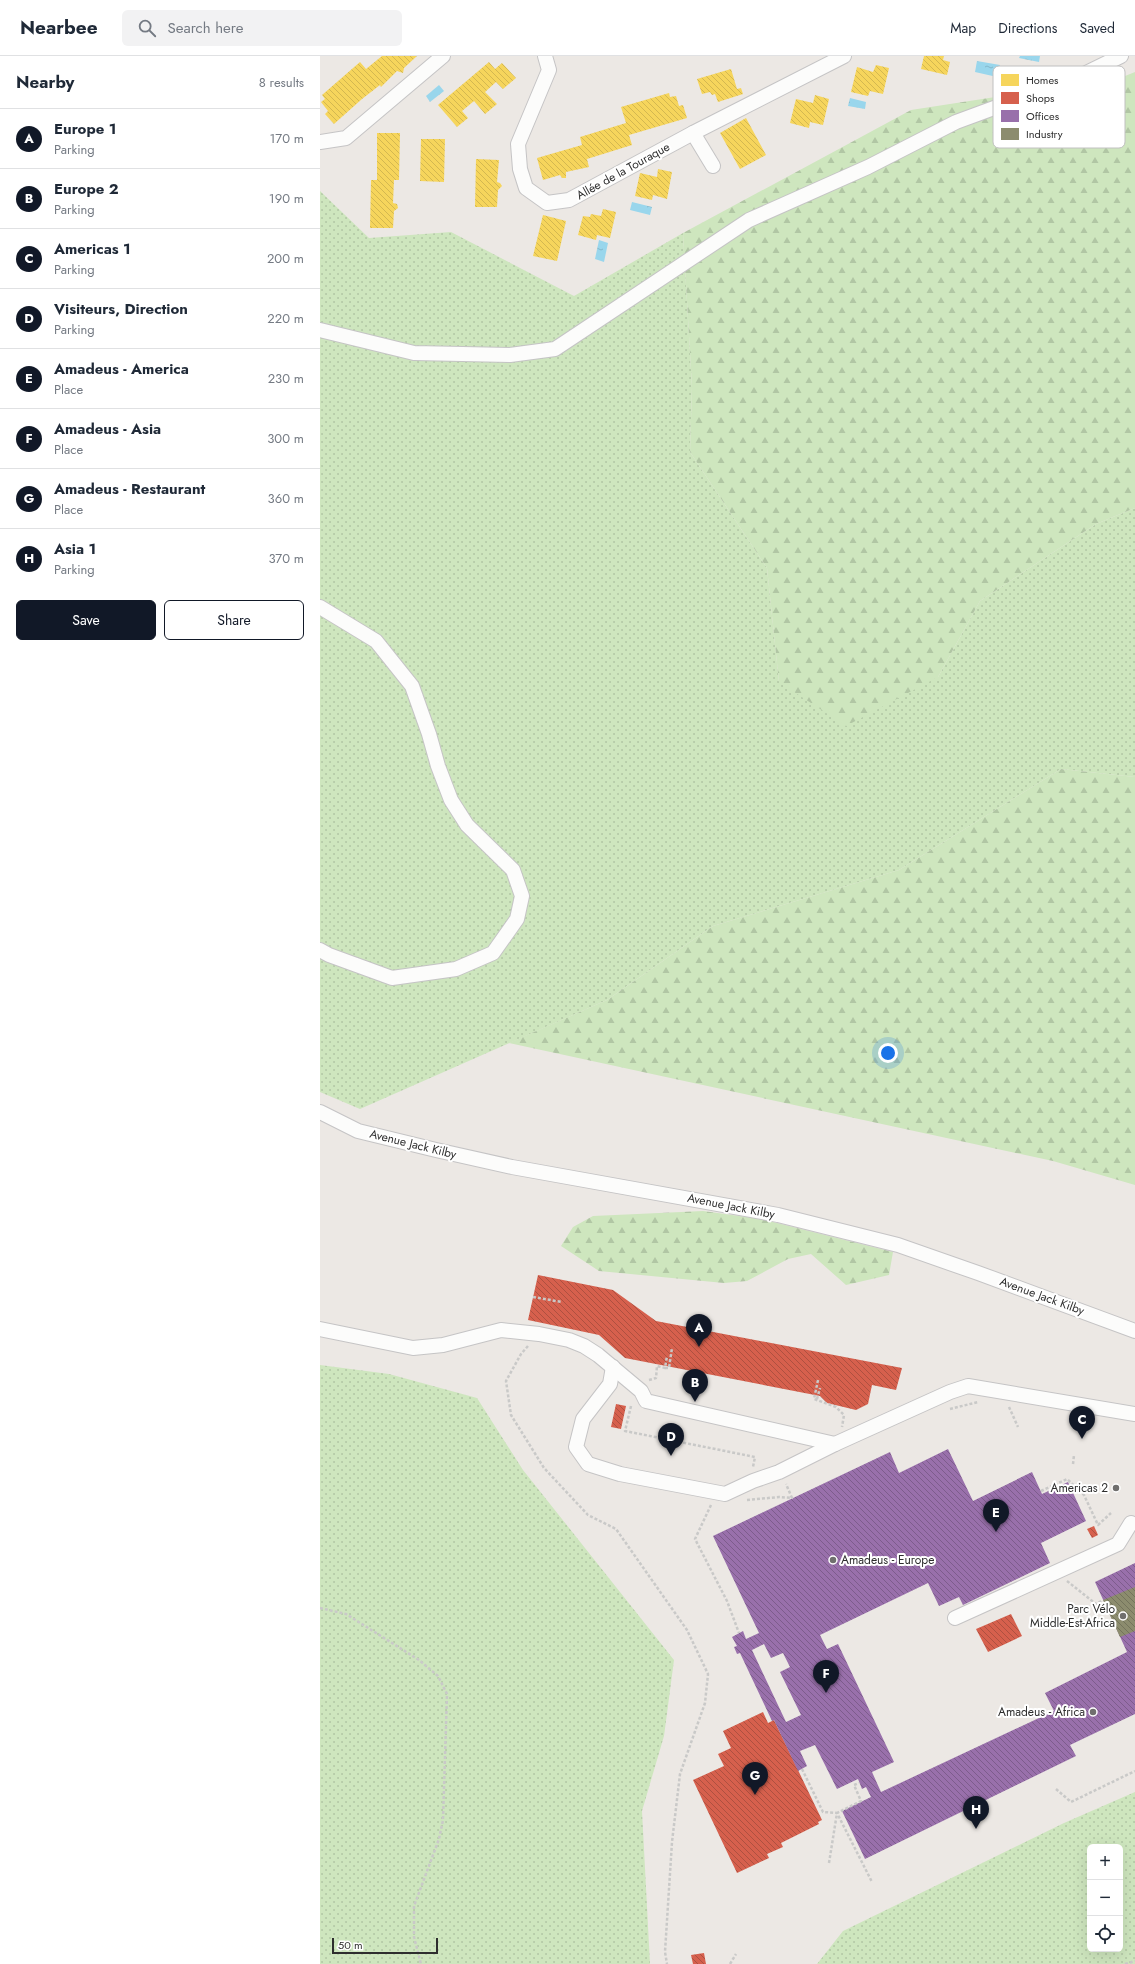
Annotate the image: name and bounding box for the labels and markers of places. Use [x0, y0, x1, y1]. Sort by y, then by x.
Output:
pin: A [686, 1314, 712, 1347]
pin: B [682, 1369, 708, 1402]
pin: C [1069, 1406, 1095, 1439]
pin: D [658, 1423, 684, 1456]
place label: Americas 2 [1051, 1479, 1108, 1497]
marker: Americas 2 [1111, 1483, 1121, 1493]
pin: E [983, 1499, 1009, 1532]
place label: Amadeus - Europe [841, 1551, 934, 1569]
marker: Amadeus - Europe [828, 1555, 838, 1565]
place label: Parc Vélo Middle-Est-Africa [1030, 1600, 1115, 1632]
marker: Parc Vélo Middle-Est-Africa [1118, 1611, 1128, 1621]
pin: F [813, 1660, 839, 1693]
place label: Amadeus - Africa [998, 1703, 1085, 1721]
marker: Amadeus - Africa [1088, 1707, 1098, 1717]
pin: G [742, 1762, 768, 1795]
pin: H [963, 1796, 989, 1829]

